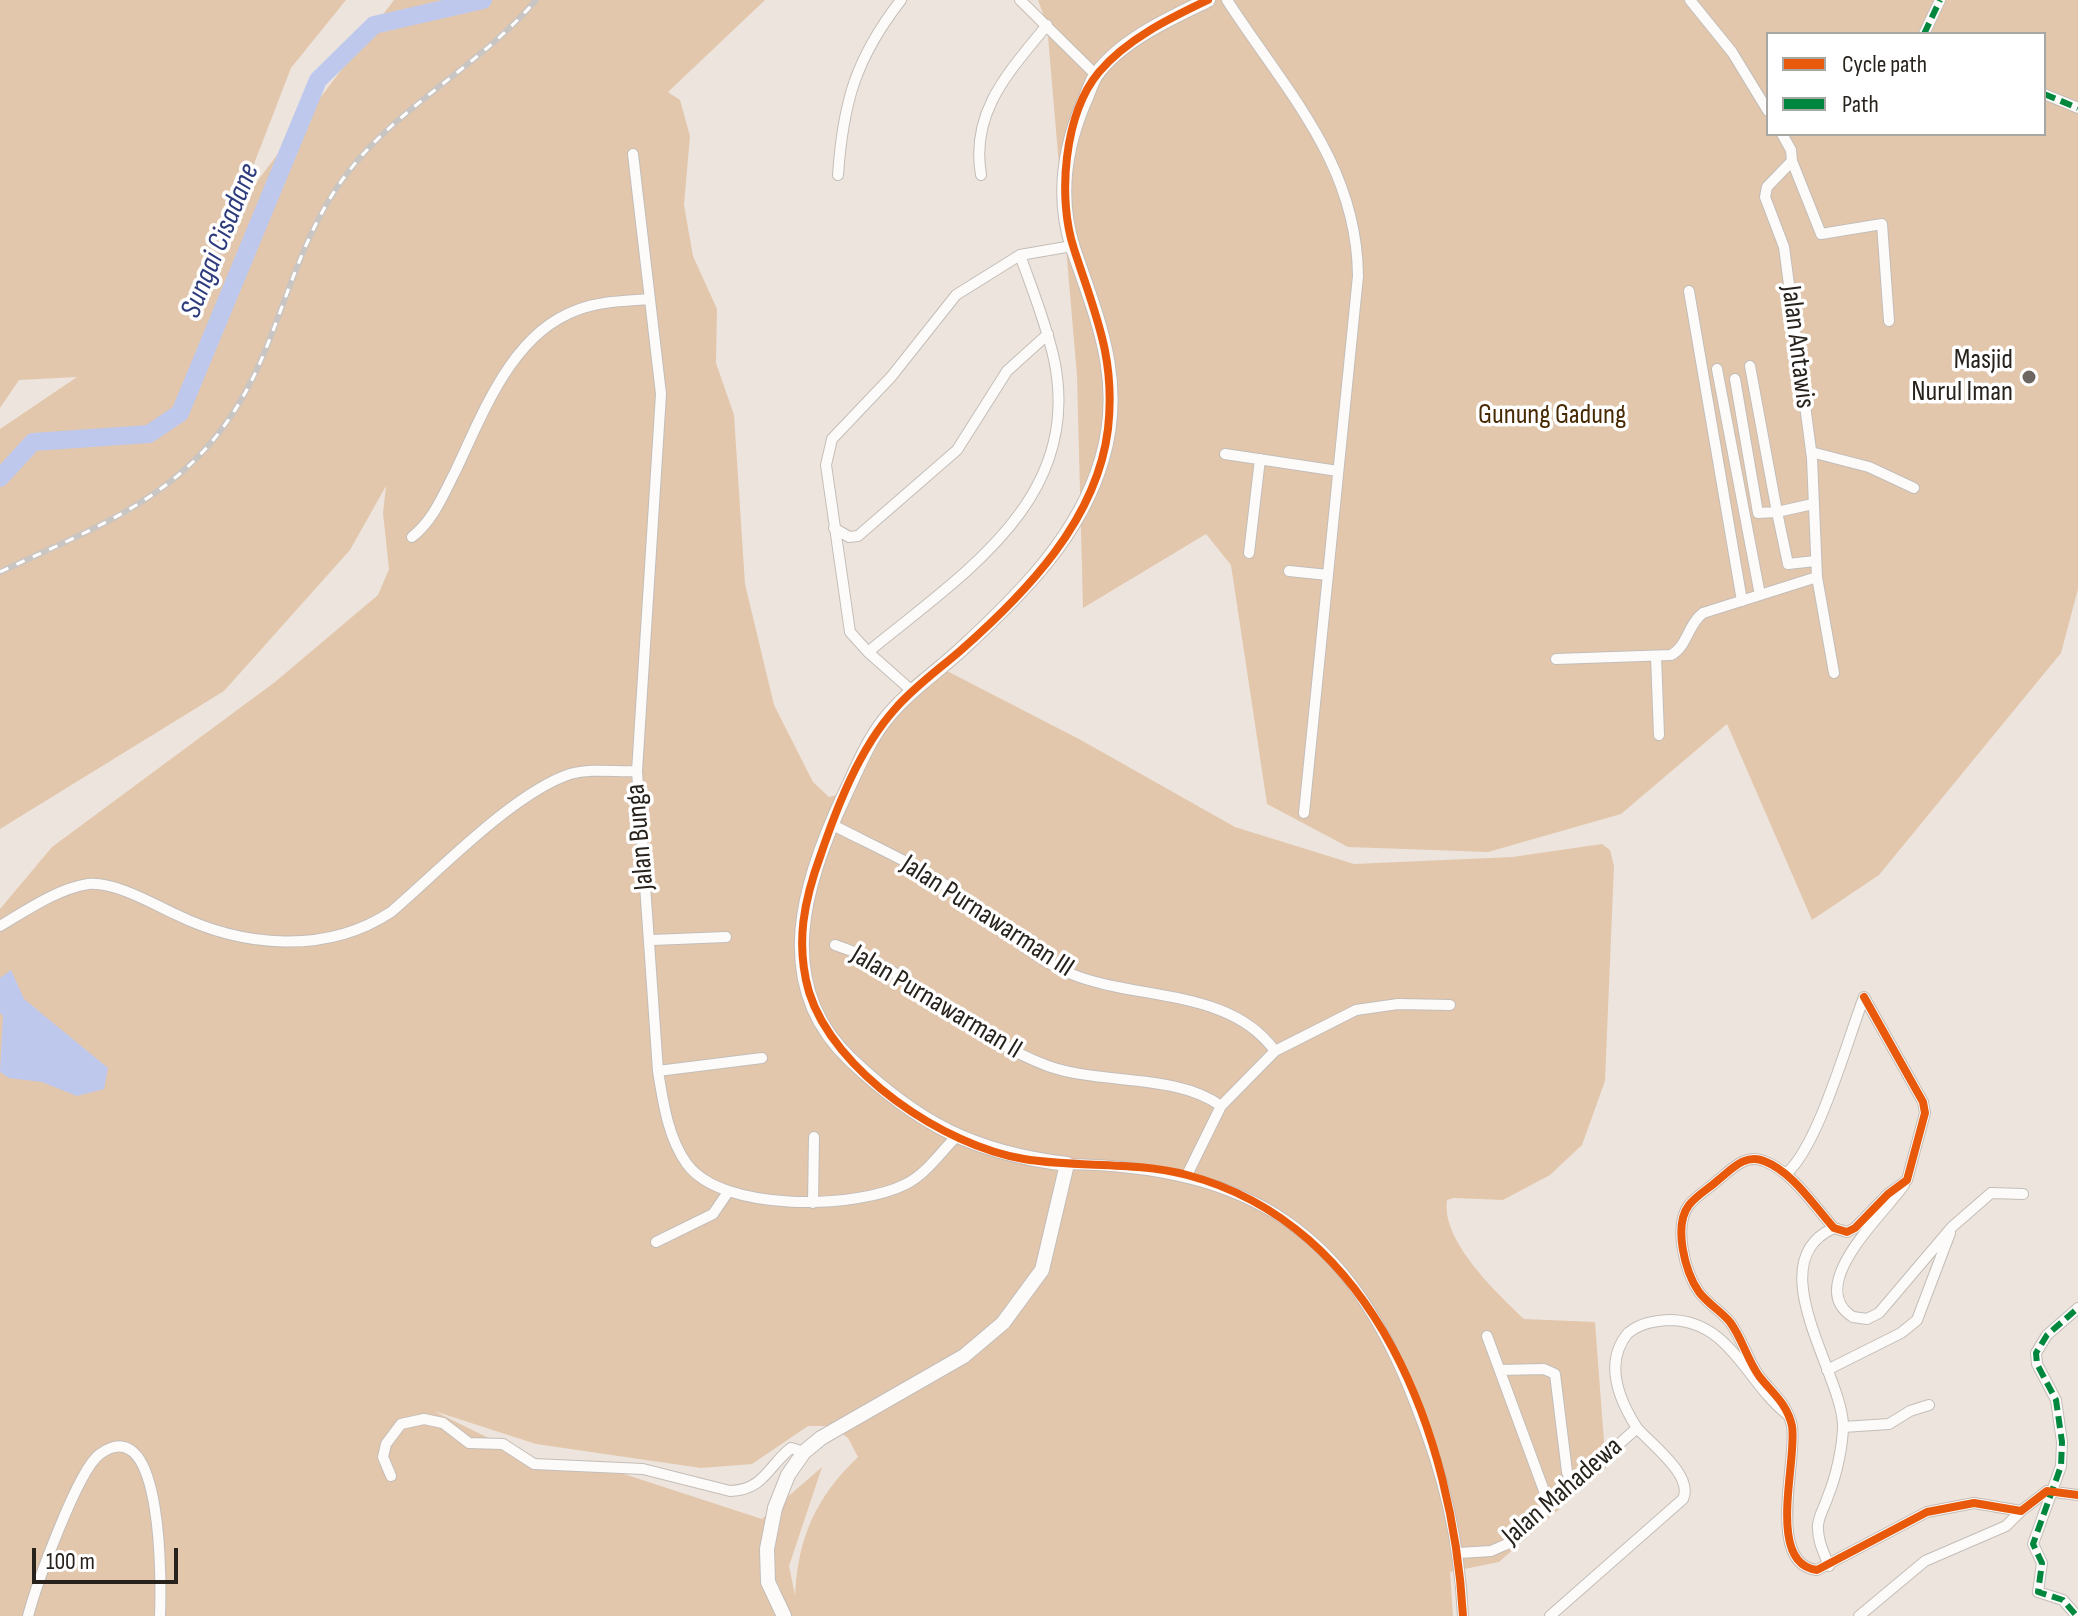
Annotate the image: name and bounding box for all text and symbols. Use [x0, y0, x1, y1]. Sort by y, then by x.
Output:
legend [1766, 32, 2046, 136]
text: Cycle path [1842, 50, 1927, 79]
text: Path [1842, 90, 1879, 119]
water label: Sungai Cisadane [174, 159, 268, 323]
street label: Jalan Antawis [1773, 284, 1821, 410]
place label: Masjid Nurul Iman [1911, 344, 2013, 410]
marker: Masjid Nurul Iman [2020, 368, 2038, 386]
park label: Gunung Gadung [1478, 399, 1626, 433]
street label: Jalan Bunga [620, 782, 662, 892]
street label: Jalan Purnawarman III [894, 849, 1080, 985]
street label: Jalan Purnawarman II [844, 939, 1028, 1067]
street label: Jalan Mahadewa [1496, 1431, 1630, 1553]
scale bar [36, 1532, 182, 1582]
text: 100 m [46, 1547, 95, 1576]

